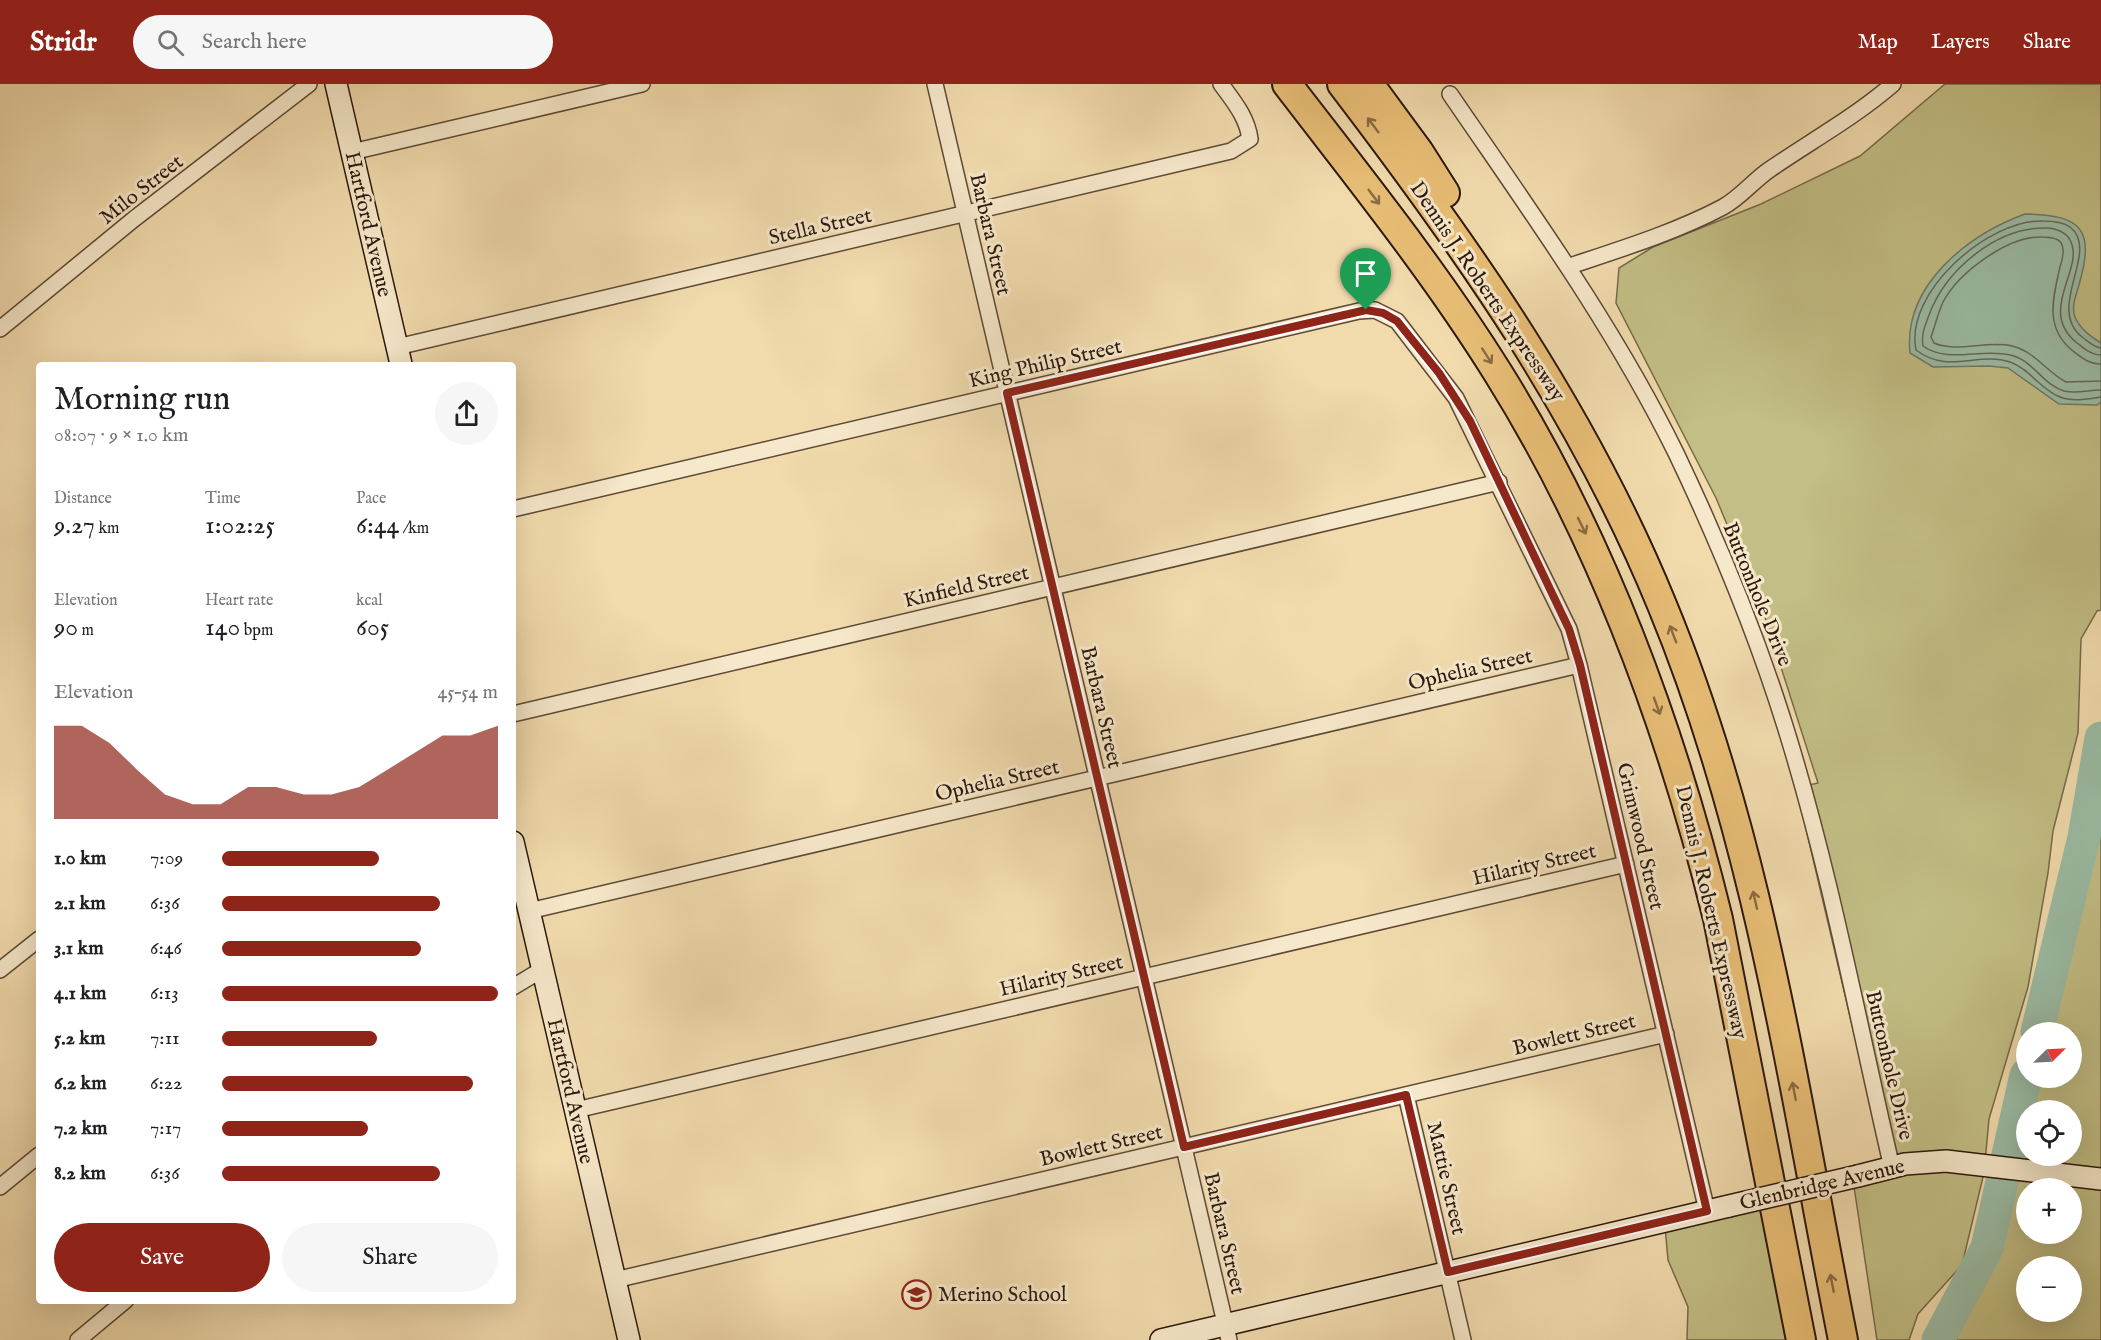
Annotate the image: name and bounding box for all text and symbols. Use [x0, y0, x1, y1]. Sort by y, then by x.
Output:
search box [133, 15, 553, 69]
text: Stridr [30, 25, 97, 60]
icon: search [154, 26, 187, 59]
text: Search here [202, 28, 307, 56]
text: Map [1858, 29, 1898, 56]
text: Layers [1931, 29, 1990, 56]
text: Share [2023, 29, 2071, 56]
one-way arrow [1367, 118, 1380, 134]
street label: Milo Street [95, 149, 189, 231]
street label: Hartford Avenue [338, 149, 397, 300]
street label: Barbara Street [962, 171, 1017, 298]
street label: Dennis J. Roberts Expressway [1403, 177, 1571, 408]
one-way arrow [1367, 189, 1380, 205]
street label: Stella Street [766, 203, 875, 252]
pin [1340, 248, 1391, 310]
icon: arrive [1349, 257, 1382, 290]
street label: King Philip Street [966, 334, 1125, 395]
one-way arrow [1482, 347, 1494, 364]
text: Morning run [54, 379, 230, 421]
button: share [435, 382, 498, 445]
text: 08:07 · 9 × 1.0 km [54, 423, 188, 448]
text: Distance [54, 489, 112, 509]
text: Time [205, 489, 241, 509]
text: Pace [356, 489, 386, 509]
text: 9.27 [54, 509, 95, 542]
text: 1:02:25 [205, 509, 275, 542]
text: 6:44 [356, 509, 399, 542]
one-way arrow [1576, 517, 1588, 535]
text: km [95, 519, 119, 539]
text: /km [399, 519, 429, 539]
street label: Buttonhole Drive [1715, 519, 1798, 671]
street label: Kinfield Street [901, 560, 1031, 615]
text: Elevation [54, 591, 117, 611]
text: Heart rate [205, 591, 273, 611]
text: kcal [356, 591, 383, 611]
text: 90 [54, 611, 78, 644]
text: 140 [205, 611, 240, 644]
text: 605 [356, 611, 389, 644]
text: m [78, 621, 94, 641]
text: bpm [240, 621, 273, 641]
one-way arrow [1667, 625, 1678, 644]
street label: Ophelia Street [1406, 643, 1535, 698]
street label: Barbara Street [1073, 644, 1128, 771]
text: Elevation [54, 680, 133, 705]
text: 45–54 m [438, 680, 498, 705]
one-way arrow [1652, 696, 1663, 715]
street label: Ophelia Street [933, 754, 1062, 809]
street label: Grimwood Street [1609, 760, 1670, 913]
street label: Dennis J. Roberts Expressway [1668, 783, 1753, 1042]
street label: Hilarity Street [1470, 838, 1599, 893]
text: 1.0 km [54, 846, 106, 871]
text: 7:09 [150, 846, 183, 871]
text: 2.1 km [54, 891, 106, 916]
text: 6:36 [150, 891, 180, 916]
one-way arrow [1749, 891, 1760, 910]
text: 3.1 km [54, 936, 104, 961]
text: 6:46 [150, 936, 182, 961]
street label: Hilarity Street [997, 949, 1126, 1004]
text: 4.1 km [54, 981, 107, 1006]
text: 6:13 [150, 981, 179, 1006]
street label: Buttonhole Drive [1858, 988, 1919, 1143]
street label: Bowlett Street [1510, 1008, 1638, 1063]
street label: Hartford Avenue [540, 1016, 599, 1167]
north arrow [2016, 1022, 2082, 1088]
map controls [2016, 1022, 2082, 1322]
text: 5.2 km [54, 1026, 105, 1051]
text: 7:11 [150, 1026, 180, 1051]
text: 6.2 km [54, 1071, 107, 1096]
text: 6:22 [150, 1071, 182, 1096]
one-way arrow [1788, 1082, 1799, 1102]
button: locate [2016, 1100, 2082, 1166]
text: 7.2 km [54, 1116, 108, 1141]
text: 7:17 [150, 1116, 181, 1141]
street label: Bowlett Street [1037, 1119, 1165, 1174]
street label: Mattie Street [1419, 1119, 1472, 1237]
street label: Glenbridge Avenue [1737, 1153, 1908, 1218]
text: 8.2 km [54, 1161, 106, 1186]
text: 6:36 [150, 1161, 180, 1186]
street label: Barbara Street [1196, 1170, 1251, 1297]
button: + [2016, 1178, 2082, 1244]
button: Save [54, 1223, 270, 1292]
button: Share [282, 1223, 498, 1292]
button: − [2016, 1256, 2082, 1322]
one-way arrow [1826, 1273, 1837, 1293]
school or university icon: Merino School [901, 1278, 933, 1310]
place label: Merino School [938, 1282, 1067, 1309]

